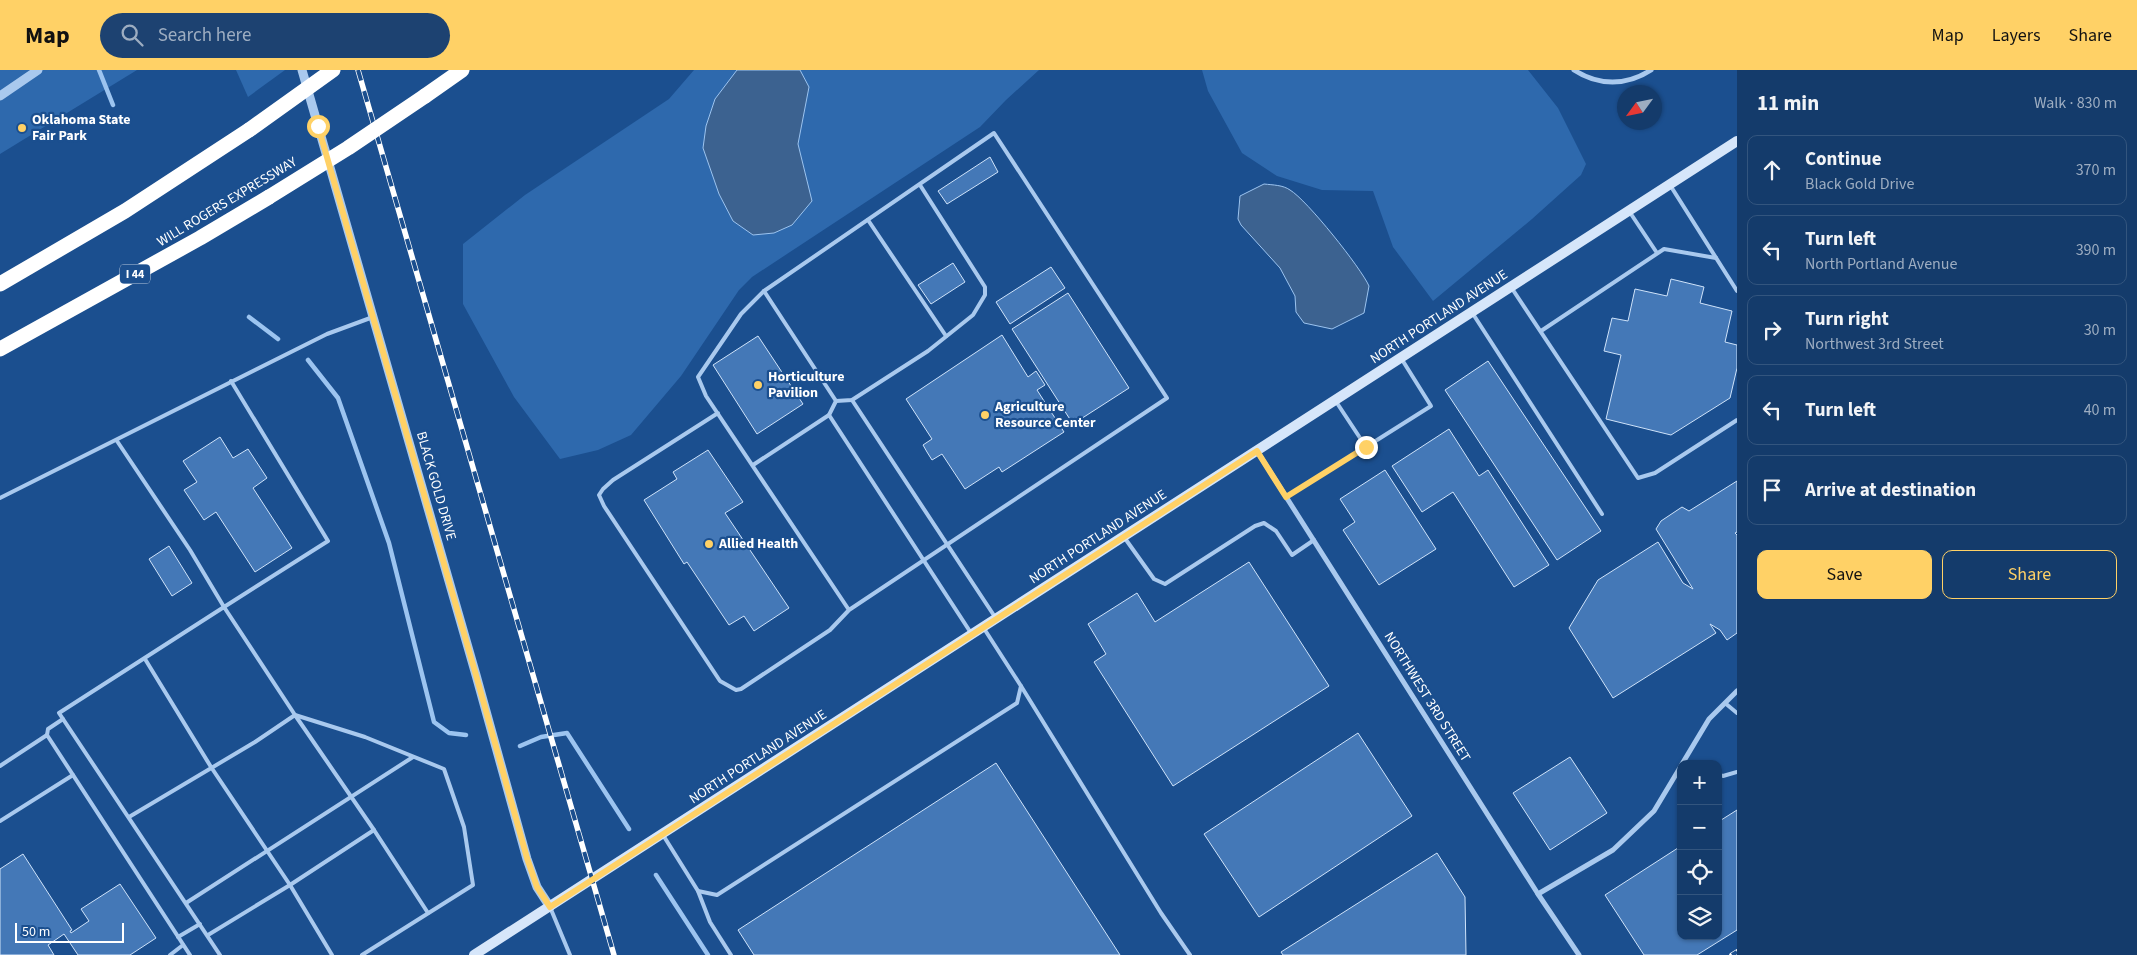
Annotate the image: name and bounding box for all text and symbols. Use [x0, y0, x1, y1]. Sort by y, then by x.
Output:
search box [100, 13, 450, 58]
text: Map [25, 18, 70, 53]
icon: search [118, 21, 146, 49]
text: Search here [158, 22, 251, 49]
text: Map [1932, 23, 1964, 48]
text: Layers [1992, 23, 2041, 48]
text: Share [2069, 23, 2112, 48]
north arrow [1617, 85, 1662, 130]
text: 11 min [1757, 88, 1819, 118]
text: Walk · 830 m [2034, 92, 2117, 114]
place label: Oklahoma State Fair Park [32, 110, 131, 146]
route start [307, 115, 330, 138]
marker: Oklahoma State Fair Park [16, 122, 28, 134]
text: Continue [1805, 146, 1882, 173]
street label: WILL ROGERS EXPRESSWAY [153, 152, 301, 252]
icon: ahead [1758, 156, 1786, 184]
text: 370 m [2076, 159, 2116, 181]
text: Black Gold Drive [1805, 173, 1914, 195]
text: Turn left [1805, 226, 1876, 253]
icon: left [1758, 236, 1786, 264]
text: 390 m [2076, 239, 2116, 261]
text: North Portland Avenue [1805, 253, 1957, 275]
road number: I 44 [120, 264, 150, 283]
street label: NORTH PORTLAND AVENUE [1366, 265, 1512, 369]
text: Turn right [1805, 306, 1889, 333]
icon: right [1758, 316, 1786, 344]
text: 30 m [2084, 319, 2116, 341]
text: Northwest 3rd Street [1805, 333, 1944, 355]
place label: Horticulture Pavilion [768, 367, 845, 403]
marker: Horticulture Pavilion [752, 379, 764, 391]
icon: left [1758, 396, 1786, 424]
place label: Agriculture Resource Center [994, 397, 1096, 433]
text: Turn left [1805, 397, 1876, 424]
text: 40 m [2084, 399, 2116, 421]
marker: Agriculture Resource Center [979, 409, 991, 421]
street label: BLACK GOLD DRIVE [411, 429, 461, 543]
route end [1355, 436, 1378, 459]
icon: arrive [1758, 476, 1786, 504]
text: Arrive at destination [1805, 477, 1976, 504]
street label: NORTH PORTLAND AVENUE [1025, 485, 1171, 589]
place label: Allied Health [718, 534, 798, 554]
marker: Allied Health [703, 538, 715, 550]
button: Save [1757, 550, 1932, 599]
button: Share [1942, 550, 2117, 599]
street label: NORTHWEST 3RD STREET [1379, 628, 1475, 766]
street label: NORTH PORTLAND AVENUE [685, 705, 831, 809]
map controls [1677, 760, 1722, 940]
button: + [1677, 760, 1722, 805]
button: − [1677, 805, 1722, 850]
button: locate [1677, 850, 1722, 895]
button: layers [1677, 895, 1722, 940]
scale bar [15, 920, 124, 943]
text: 50 m [22, 922, 50, 942]

